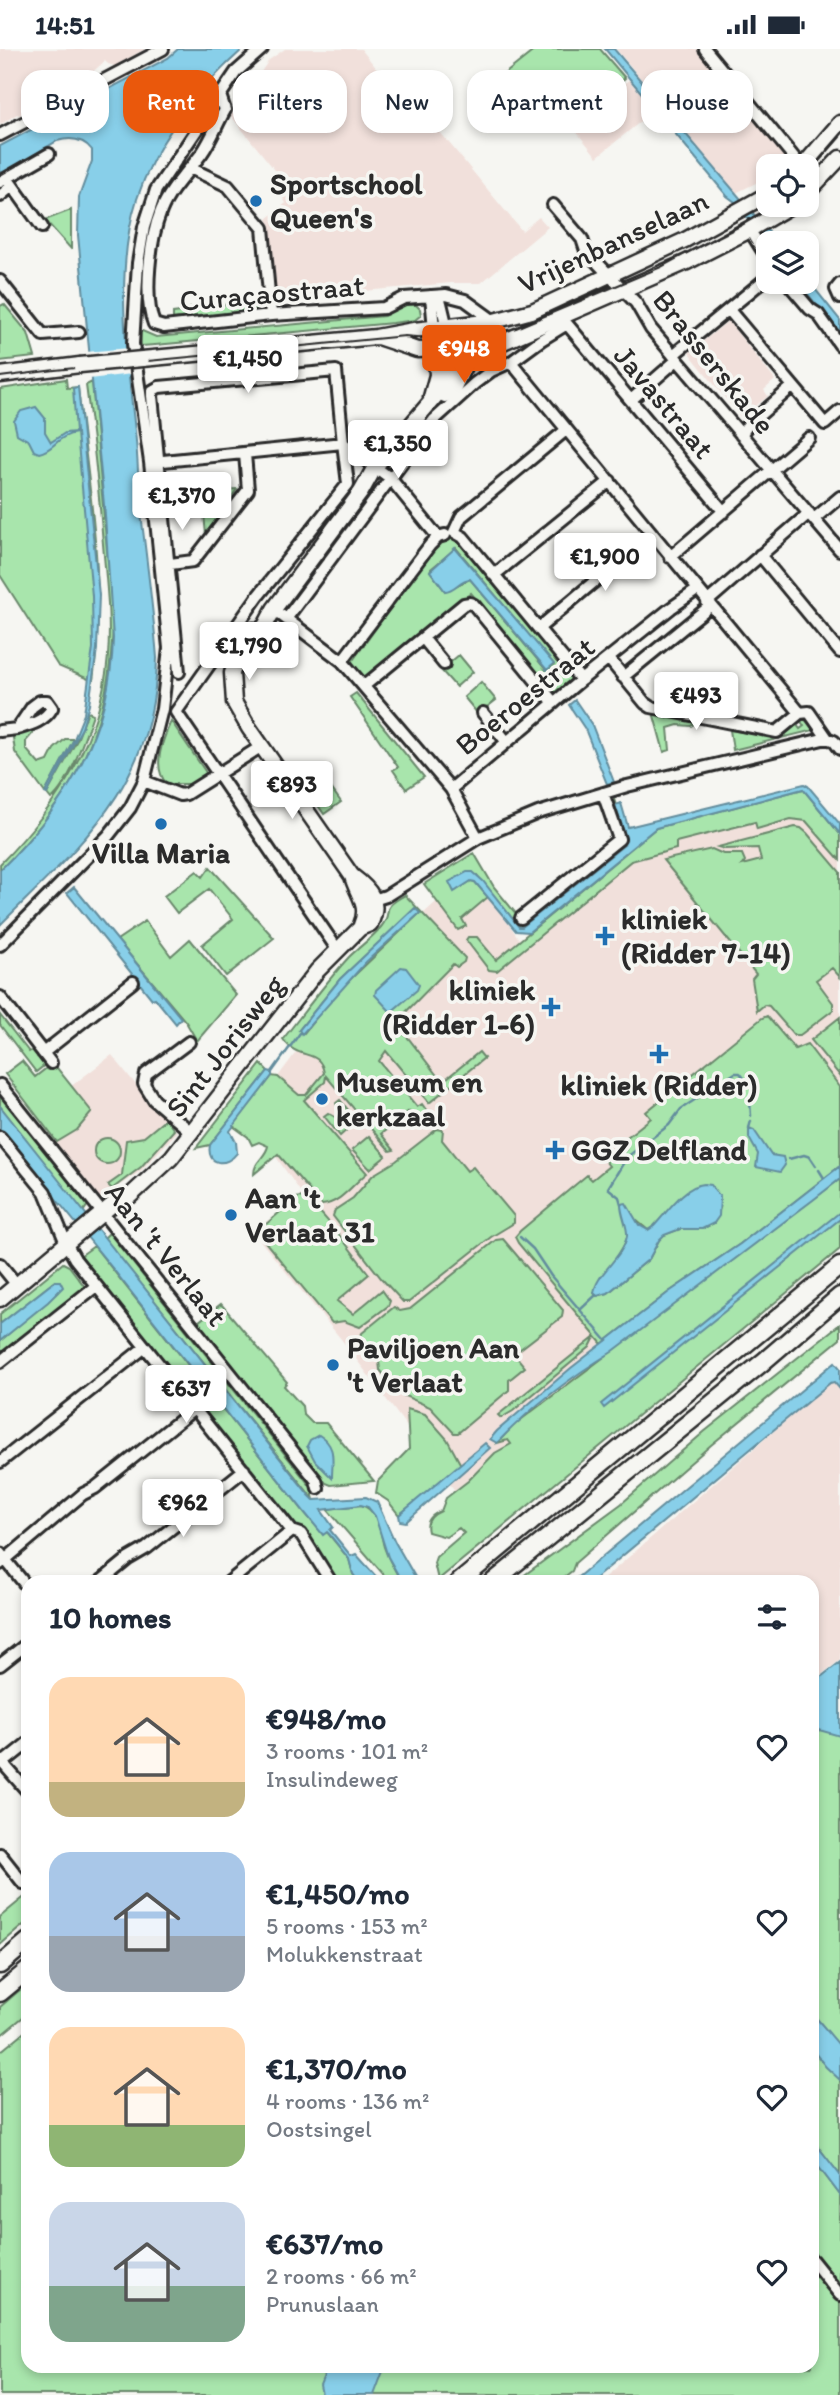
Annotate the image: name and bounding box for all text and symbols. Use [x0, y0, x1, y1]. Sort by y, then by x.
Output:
text: 14:51 [35, 9, 95, 41]
chip: Buy [21, 70, 109, 133]
chip: Rent [123, 70, 219, 133]
chip: Filters [233, 70, 347, 133]
chip: New [361, 70, 453, 133]
chip: Apartment [467, 70, 627, 133]
chip: House [641, 70, 753, 133]
map controls [756, 154, 819, 294]
button: locate [756, 154, 819, 217]
place label: Sportschool Queen's [270, 165, 423, 236]
street label: Vrijenbanselaan [512, 181, 714, 302]
marker: Sportschool Queen's [248, 193, 264, 209]
button: layers [756, 231, 819, 294]
street label: Curaçaostraat [178, 266, 366, 319]
street label: Brasserskade [645, 282, 784, 441]
pin: €948 [423, 325, 505, 385]
text: €948 [438, 334, 490, 362]
pin: €1,450 [191, 335, 305, 395]
street label: Javastraat [606, 337, 723, 466]
text: €1,450 [213, 344, 283, 372]
pin: €1,350 [341, 421, 455, 480]
text: €1,350 [364, 429, 432, 457]
pin: €1,370 [125, 473, 239, 532]
text: €1,370 [148, 481, 216, 509]
pin: €1,900 [548, 533, 662, 593]
text: €1,900 [570, 542, 640, 570]
pin: €1,790 [192, 623, 306, 682]
street label: Boeroestraat [448, 628, 602, 763]
text: €1,790 [216, 631, 282, 659]
pin: €493 [655, 673, 737, 732]
text: €493 [670, 681, 722, 709]
pin: €893 [251, 761, 333, 821]
text: €893 [267, 770, 317, 798]
marker: Villa Maria [153, 816, 169, 832]
place label: Villa Maria [92, 834, 230, 871]
place label: kliniek (Ridder 7-14) [621, 900, 791, 971]
marker: kliniek (Ridder 7-14) [595, 926, 615, 946]
street label: Sint Jorisweg [157, 966, 292, 1125]
place label: kliniek (Ridder 1-6) [382, 971, 535, 1042]
marker: kliniek (Ridder 1-6) [541, 997, 561, 1017]
marker: kliniek (Ridder) [649, 1044, 669, 1064]
place label: Museum en kerkzaal [336, 1063, 483, 1134]
place label: kliniek (Ridder) [561, 1066, 757, 1103]
marker: Museum en kerkzaal [314, 1091, 330, 1107]
place label: GGZ Delfland [571, 1131, 747, 1168]
marker: GGZ Delfland [545, 1140, 565, 1160]
street label: Aan 't Verlaat [97, 1174, 236, 1333]
place label: Aan 't Verlaat 31 [244, 1179, 375, 1250]
marker: Aan 't Verlaat 31 [223, 1207, 239, 1223]
place label: Paviljoen Aan 't Verlaat [347, 1329, 520, 1400]
marker: Paviljoen Aan 't Verlaat [325, 1357, 341, 1373]
pin: €637 [145, 1365, 227, 1425]
text: €637 [161, 1374, 211, 1402]
pin: €962 [142, 1479, 224, 1539]
text: €962 [158, 1488, 208, 1516]
icon: filters [753, 1598, 791, 1636]
text: 10 homes [49, 1599, 172, 1636]
text: €948/mo [266, 1700, 386, 1737]
icon: home [105, 1705, 189, 1789]
icon: heart [753, 1728, 791, 1766]
text: 3 rooms · 101 m² [266, 1737, 428, 1765]
text: Insulindeweg [266, 1765, 398, 1793]
text: €1,450/mo [266, 1875, 410, 1912]
icon: home [105, 1880, 189, 1964]
icon: heart [753, 1903, 791, 1941]
text: 5 rooms · 153 m² [266, 1912, 428, 1940]
text: Molukkenstraat [266, 1940, 423, 1968]
text: €1,370/mo [266, 2050, 407, 2087]
icon: home [105, 2055, 189, 2139]
icon: heart [753, 2078, 791, 2116]
text: 4 rooms · 136 m² [266, 2087, 429, 2115]
text: Oostsingel [266, 2115, 372, 2143]
text: €637/mo [266, 2225, 383, 2262]
icon: home [105, 2230, 189, 2314]
icon: heart [753, 2253, 791, 2291]
text: 2 rooms · 66 m² [266, 2262, 417, 2290]
text: Prunuslaan [266, 2290, 379, 2318]

